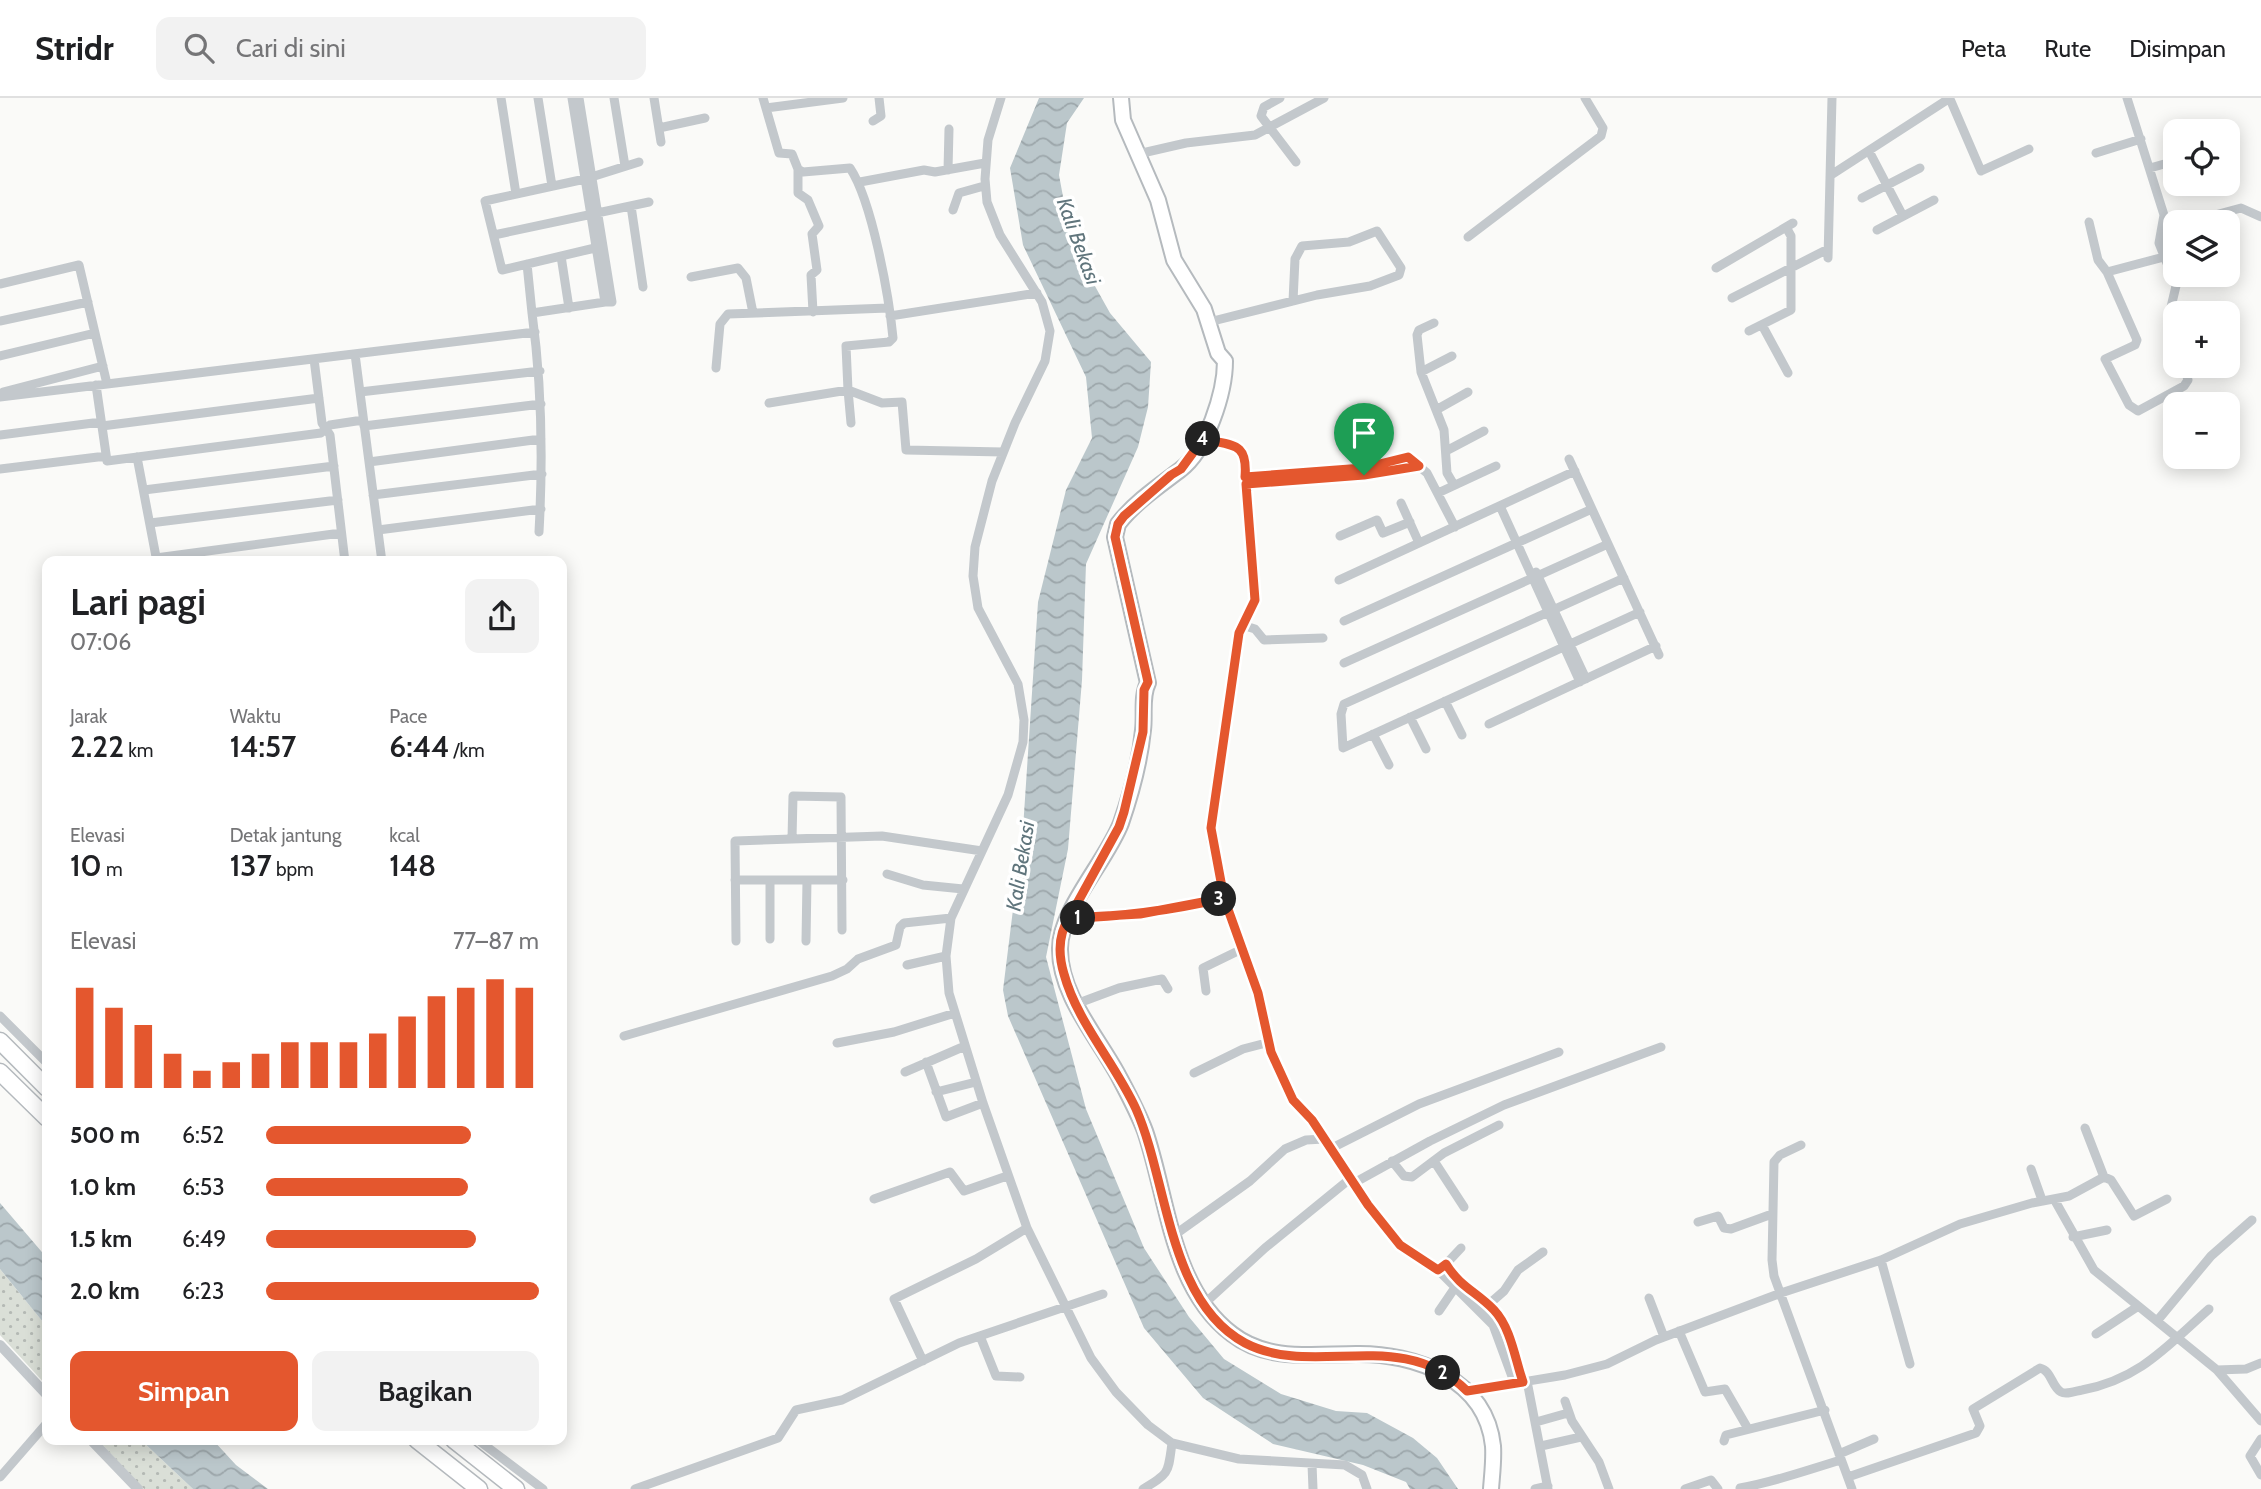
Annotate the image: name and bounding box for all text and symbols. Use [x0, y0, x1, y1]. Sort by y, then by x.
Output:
search box [156, 17, 646, 80]
text: Stridr [35, 28, 114, 68]
icon: search [180, 29, 218, 67]
text: Cari di sini [236, 32, 346, 64]
text: Peta [1961, 34, 2006, 63]
text: Rute [2044, 34, 2091, 63]
text: Disimpan [2129, 34, 2226, 63]
map controls [2163, 119, 2240, 469]
button: locate [2163, 119, 2240, 196]
water label: Kali Bekasi [1052, 194, 1106, 288]
button: layers [2163, 210, 2240, 287]
button: + [2163, 301, 2240, 378]
button: − [2163, 392, 2240, 469]
pin [1334, 403, 1394, 475]
icon: arrive [1345, 414, 1383, 452]
pin: 4 [1186, 422, 1220, 456]
text: 4 [1197, 427, 1208, 450]
text: Lari pagi [70, 578, 206, 625]
button: share [465, 579, 539, 653]
text: 07:06 [70, 628, 131, 656]
text: Jarak [70, 705, 107, 728]
text: Waktu [230, 705, 281, 728]
text: Pace [389, 705, 427, 728]
text: 2.22 [70, 728, 124, 765]
text: 14:57 [230, 728, 296, 765]
text: 6:44 [389, 728, 449, 765]
text: km [124, 739, 153, 762]
text: /km [449, 739, 485, 762]
water label: Kali Bekasi [1001, 819, 1040, 913]
text: Elevasi [70, 824, 125, 847]
text: Detak jantung [230, 824, 341, 847]
text: kcal [389, 824, 420, 847]
text: 10 [70, 847, 102, 884]
text: 137 [230, 847, 272, 884]
text: 148 [389, 847, 436, 884]
text: m [102, 858, 123, 881]
text: bpm [272, 858, 314, 881]
pin: 3 [1202, 882, 1236, 916]
text: 3 [1213, 887, 1224, 910]
pin: 1 [1060, 900, 1096, 936]
text: 1 [1074, 906, 1081, 929]
text: Elevasi [70, 927, 136, 955]
text: 77–87 m [453, 927, 539, 955]
text: 500 m [70, 1121, 140, 1149]
text: 6:52 [182, 1121, 224, 1149]
text: 1.0 km [70, 1173, 136, 1201]
text: 6:53 [182, 1173, 225, 1201]
text: 1.5 km [70, 1225, 132, 1253]
text: 6:49 [182, 1225, 226, 1253]
text: 2.0 km [70, 1277, 140, 1305]
text: 6:23 [182, 1277, 224, 1305]
button: Simpan [70, 1351, 298, 1431]
button: Bagikan [312, 1351, 539, 1431]
pin: 2 [1426, 1356, 1460, 1390]
text: 2 [1437, 1361, 1448, 1384]

